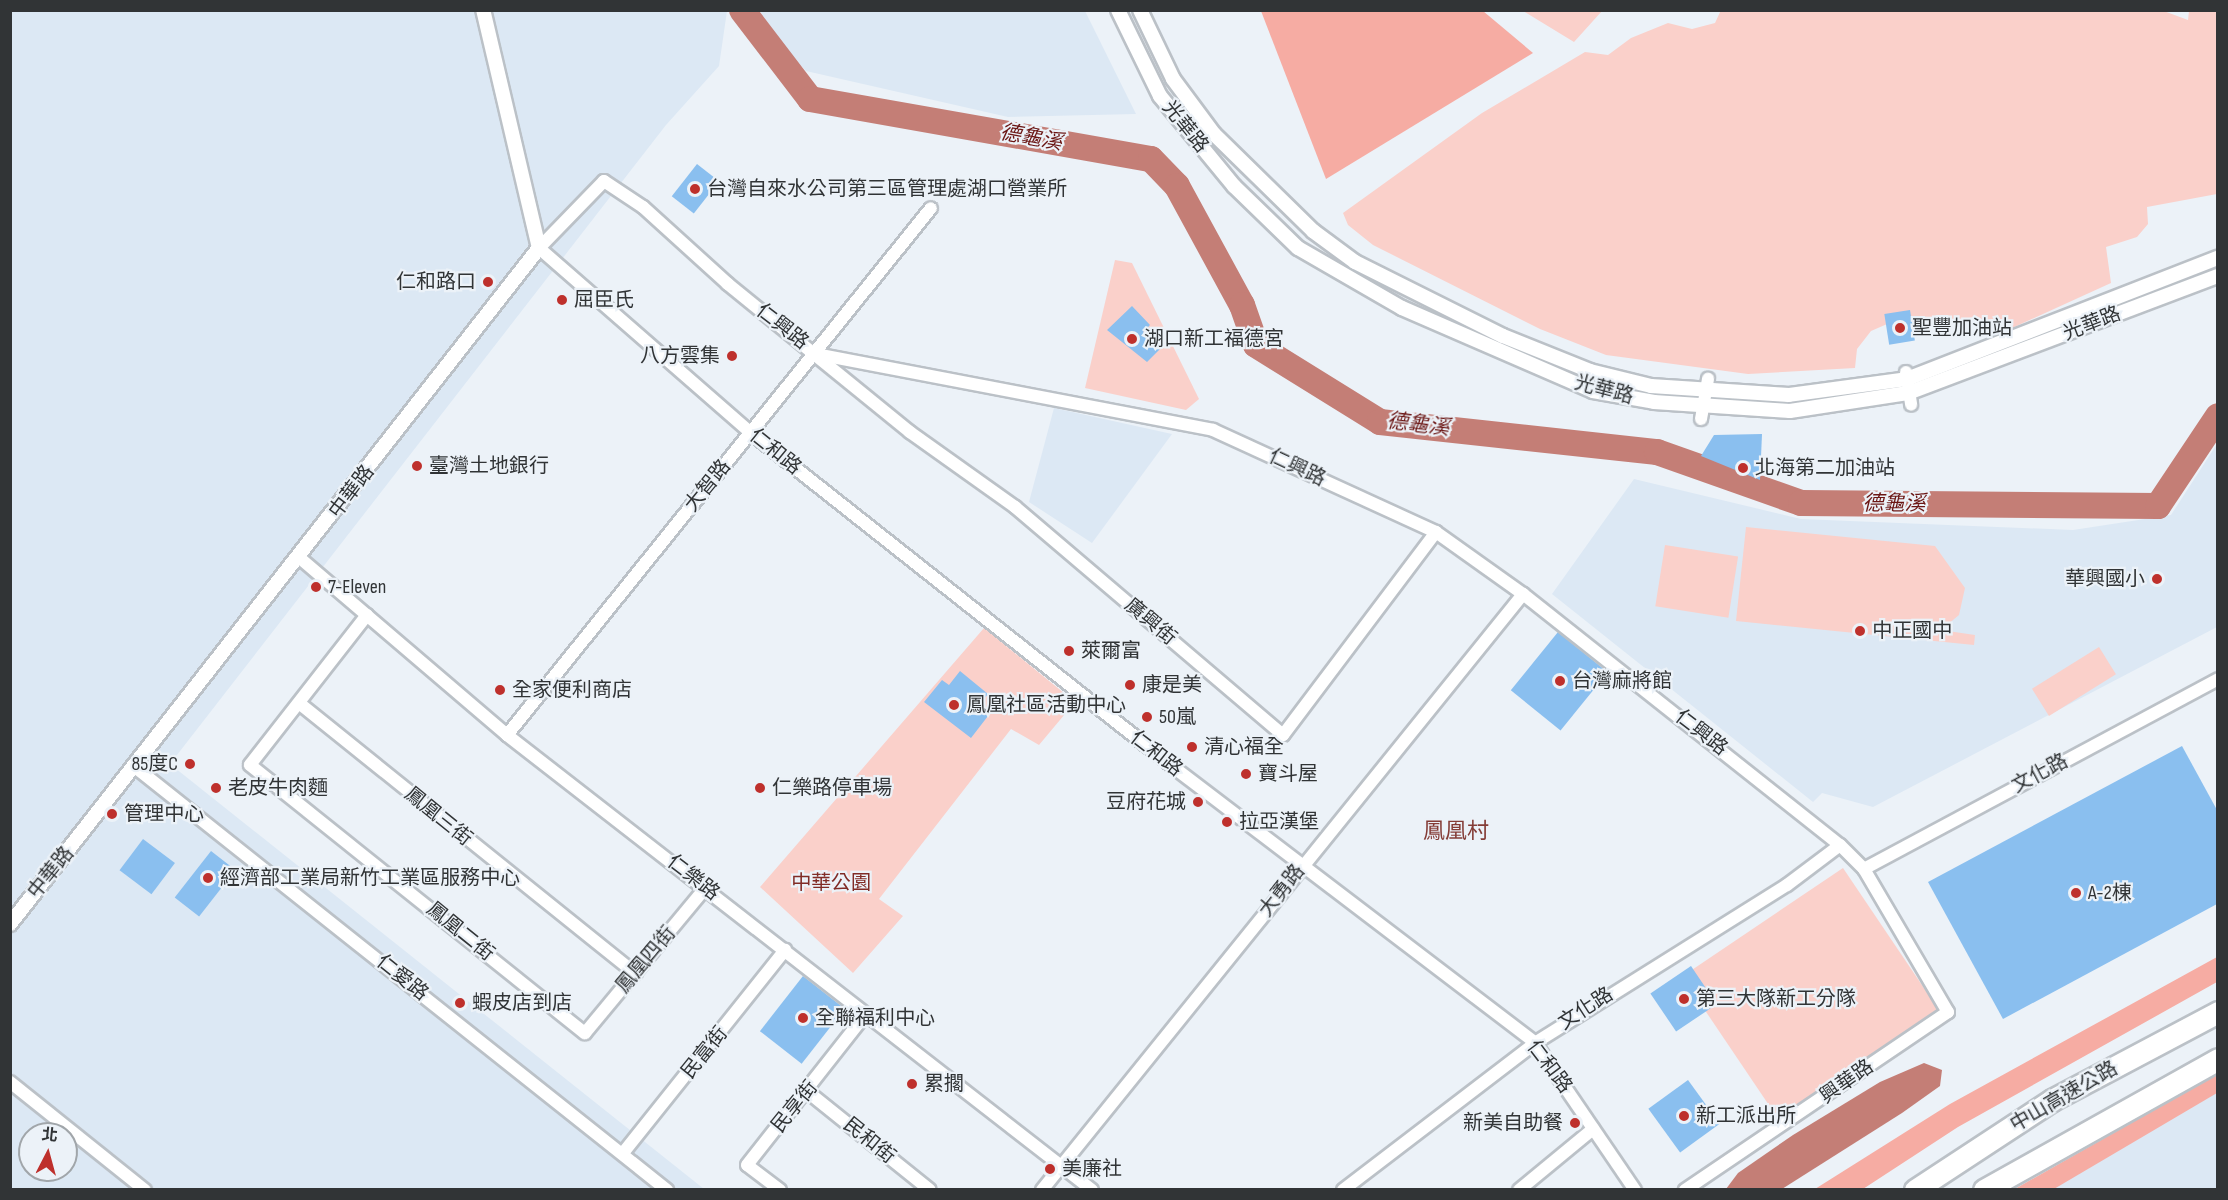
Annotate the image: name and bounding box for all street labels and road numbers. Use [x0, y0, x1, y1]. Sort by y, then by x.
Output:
street label: 光華路 [1157, 96, 1213, 158]
street label: 仁興路 [751, 299, 813, 355]
street label: 光華路 [2060, 302, 2124, 346]
street label: 光華路 [1572, 371, 1636, 409]
street label: 仁和路 [744, 424, 806, 480]
street label: 仁興路 [1265, 444, 1329, 492]
street label: 大智路 [680, 455, 736, 517]
street label: 中華路 [324, 461, 380, 523]
street label: 廣興街 [1119, 594, 1181, 650]
street label: 仁興路 [1670, 705, 1732, 761]
street label: 仁和路 [1125, 726, 1187, 782]
street label: 文化路 [2008, 749, 2072, 799]
street label: 鳳凰三街 [399, 783, 477, 851]
street label: 中華路 [23, 842, 79, 904]
street label: 仁樂路 [662, 850, 724, 906]
street label: 大勇路 [1254, 860, 1310, 922]
street label: 鳳凰二街 [421, 898, 499, 966]
street label: 鳳凰四街 [611, 922, 681, 998]
street label: 仁愛路 [371, 950, 433, 1006]
street label: 文化路 [1554, 983, 1618, 1035]
street label: 民富街 [677, 1022, 733, 1084]
street label: 仁和路 [1521, 1036, 1577, 1098]
street label: 興華路 [1816, 1055, 1878, 1109]
street label: 中山高速公路 [2006, 1057, 2122, 1137]
street label: 民享街 [767, 1076, 823, 1138]
street label: 民和街 [838, 1113, 900, 1169]

